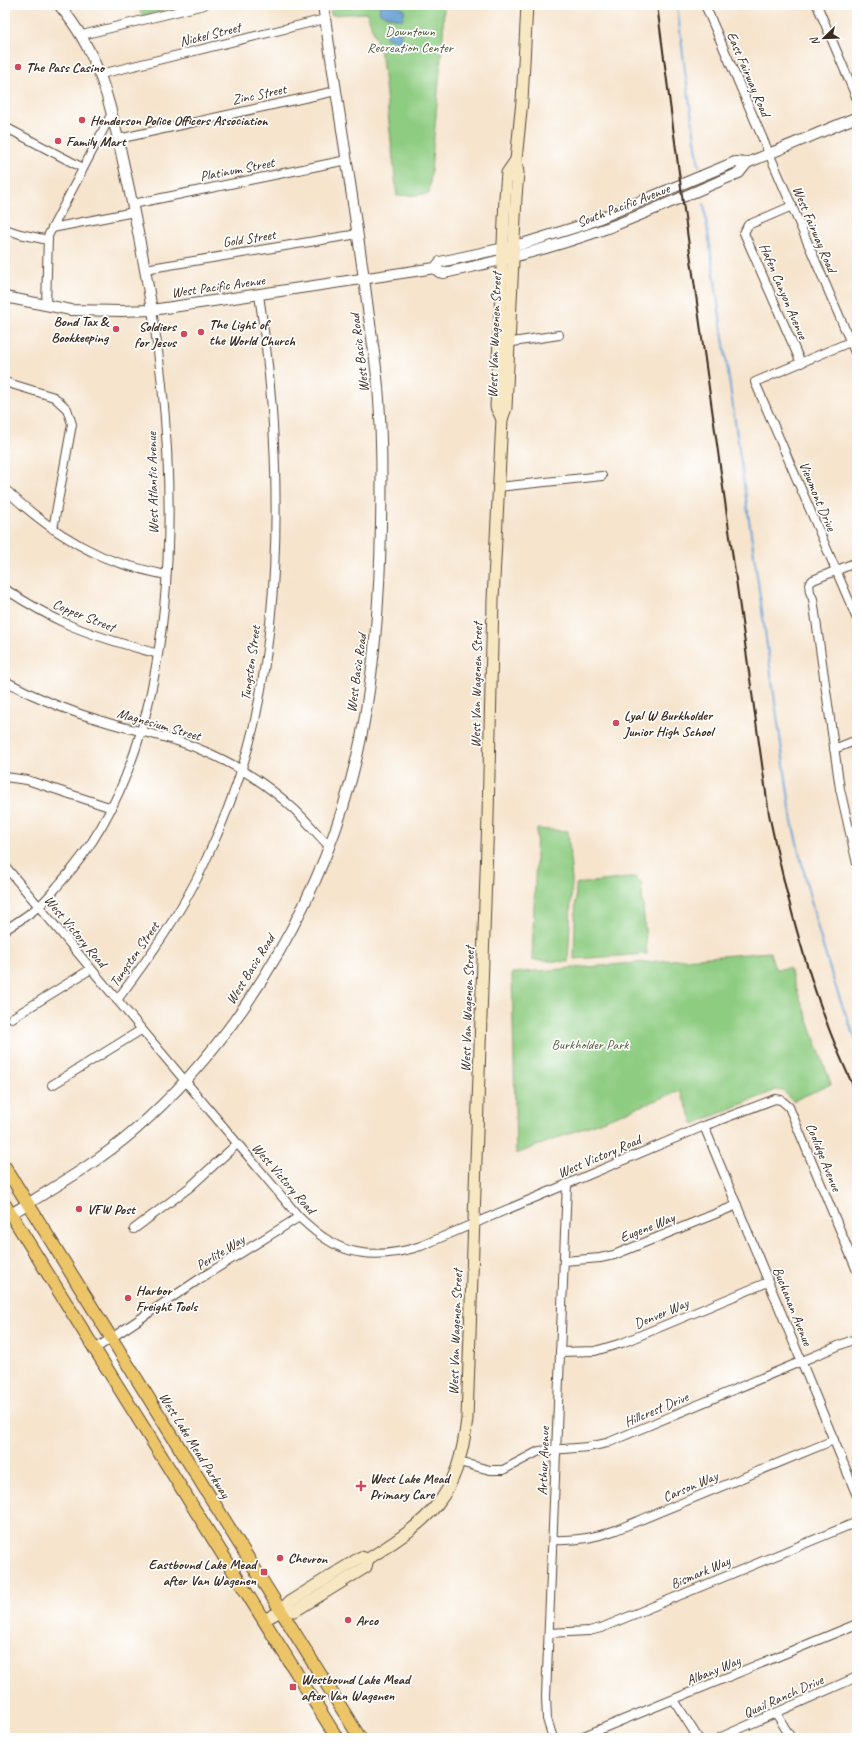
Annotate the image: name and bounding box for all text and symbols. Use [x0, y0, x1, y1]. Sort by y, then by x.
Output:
street label: Nickel Street [178, 18, 245, 50]
north arrow [804, 18, 844, 58]
park label: Downtown Recreation Center [367, 23, 455, 56]
street label: East Fairway Road [723, 29, 775, 122]
text: N [806, 34, 823, 48]
place label: The Pass Casino [26, 59, 106, 76]
marker: The Pass Casino [13, 62, 23, 72]
street label: Zinc Street [231, 80, 289, 108]
place label: Henderson Police Officers Association [90, 112, 269, 129]
marker: Henderson Police Officers Association [77, 115, 87, 125]
place label: Family Mart [66, 133, 128, 150]
marker: Family Mart [53, 136, 63, 146]
street label: Platinum Street [199, 154, 277, 185]
street label: South Pacific Avenue [575, 180, 673, 231]
street label: West Fairway Road [789, 184, 841, 277]
street label: Gold Street [221, 226, 278, 251]
street label: Hafen Canyon Avenue [756, 241, 812, 343]
street label: West Van Wagenen Street [484, 270, 505, 398]
street label: West Pacific Avenue [170, 271, 267, 301]
street label: West Basic Road [346, 310, 373, 393]
place label: Bond Tax & Bookkeeping [51, 313, 110, 346]
place label: The Light of the World Church [209, 316, 295, 349]
place label: Soldiers for Jesus [134, 318, 178, 351]
marker: Bond Tax & Bookkeeping [111, 324, 121, 334]
marker: The Light of the World Church [196, 327, 206, 337]
marker: Soldiers for Jesus [179, 329, 189, 339]
street label: West Atlantic Avenue [143, 430, 162, 534]
street label: Viewmont Drive [795, 459, 840, 535]
street label: Copper Street [50, 595, 120, 637]
street label: West Van Wagenen Street [467, 620, 486, 748]
street label: Tungsten Street [237, 623, 264, 702]
street label: West Basic Road [343, 630, 371, 713]
street label: Magnesium Street [115, 704, 204, 745]
place label: Lyal W Burkholder Junior High School [623, 707, 717, 740]
marker: Lyal W Burkholder Junior High School [611, 718, 621, 728]
street label: West Victory Road [41, 892, 112, 973]
street label: Tungsten Street [106, 917, 164, 990]
street label: West Basic Road [222, 929, 280, 1007]
street label: West Van Wagenen Street [457, 944, 478, 1072]
park label: Burkholder Park [552, 1036, 629, 1053]
street label: Coolidge Avenue [802, 1121, 845, 1195]
street label: West Victory Road [555, 1130, 646, 1182]
street label: West Victory Road [248, 1139, 321, 1219]
place label: VFW Post [87, 1201, 137, 1218]
marker: VFW Post [74, 1204, 84, 1214]
street label: Eugene Way [617, 1208, 678, 1246]
street label: Perlite Way [193, 1230, 249, 1274]
street label: Buchanan Avenue [769, 1264, 817, 1349]
street label: West Van Wagenen Street [445, 1267, 466, 1395]
place label: Harbor Freight Tools [136, 1282, 199, 1315]
marker: Harbor Freight Tools [123, 1293, 133, 1303]
street label: Denver Way [632, 1294, 692, 1332]
street label: Hillcrest Drive [622, 1388, 692, 1431]
street label: West Lake Mead Parkway [155, 1389, 235, 1502]
street label: Arthur Avenue [534, 1425, 553, 1496]
street label: Carson Way [660, 1467, 721, 1506]
place label: West Lake Mead Primary Care [370, 1470, 451, 1503]
marker: West Lake Mead Primary Care [355, 1480, 367, 1492]
place label: Chevron [288, 1550, 328, 1567]
street label: Bismark Way [668, 1552, 734, 1593]
marker: Chevron [275, 1553, 285, 1563]
place label: Eastbound Lake Mead after Van Wagenen [149, 1556, 258, 1589]
marker: Eastbound Lake Mead after Van Wagenen [259, 1567, 269, 1577]
place label: Arco [356, 1612, 379, 1629]
marker: Arco [343, 1615, 353, 1625]
street label: Albany Way [684, 1652, 744, 1689]
place label: Westbound Lake Mead after Van Wagenen [301, 1671, 412, 1704]
street label: Quail Ranch Drive [741, 1671, 827, 1722]
marker: Westbound Lake Mead after Van Wagenen [288, 1682, 298, 1692]

